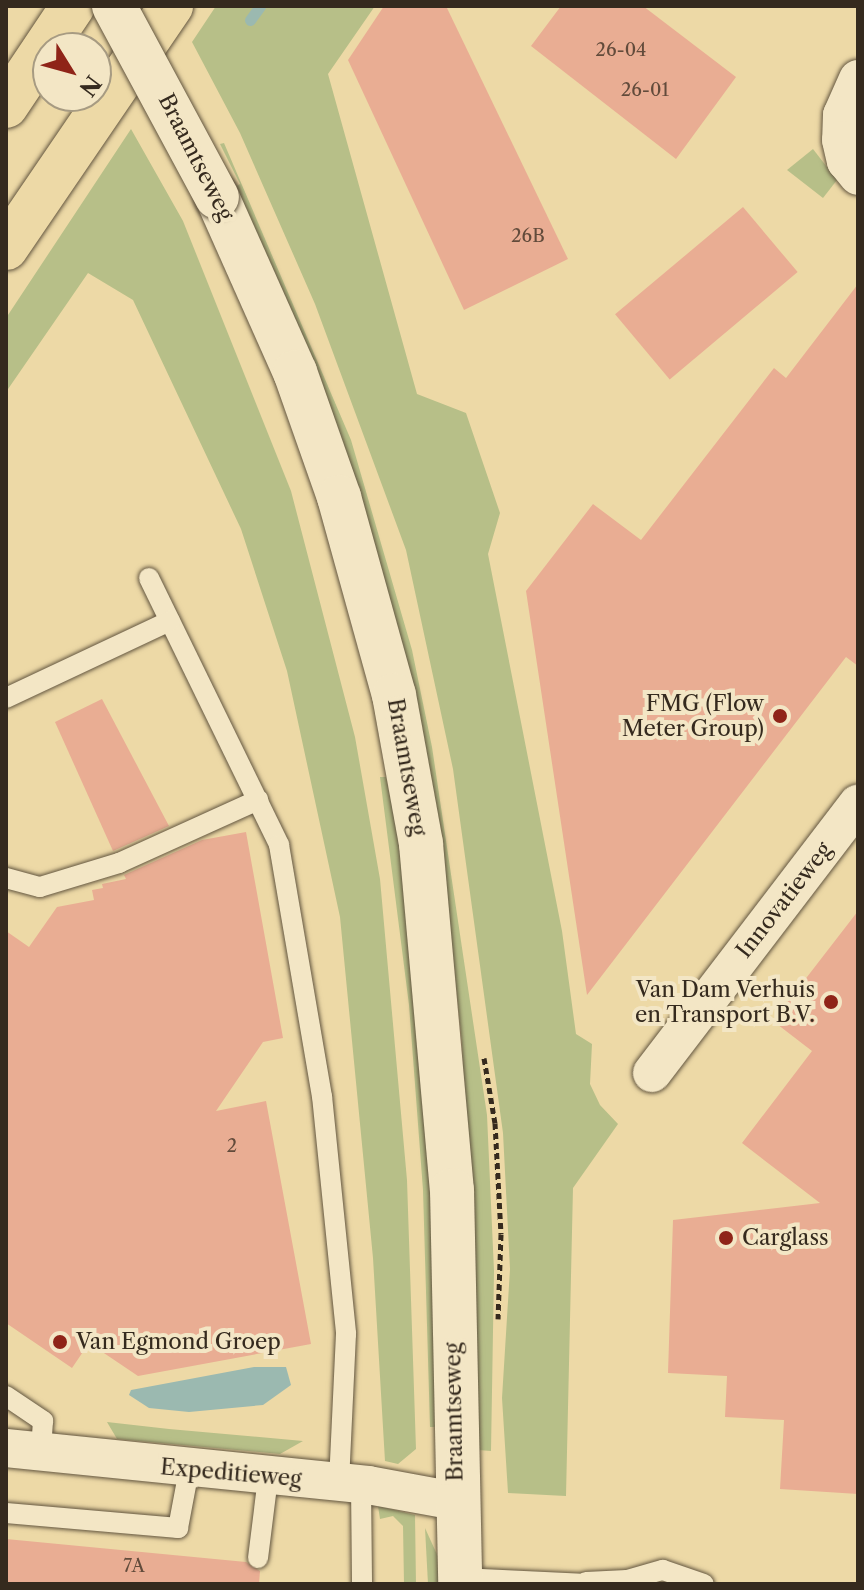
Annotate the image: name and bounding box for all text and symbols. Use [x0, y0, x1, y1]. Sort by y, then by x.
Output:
north arrow [32, 32, 112, 112]
house number: 26-04 [596, 39, 646, 61]
text: N [73, 70, 107, 101]
house number: 26-01 [621, 79, 669, 101]
street label: Braamtseweg [153, 89, 239, 225]
house number: 26B [511, 225, 545, 247]
place label: FMG (Flow Meter Group) [621, 690, 764, 742]
street label: Braamtseweg [382, 696, 432, 838]
marker: FMG (Flow Meter Group) [771, 707, 789, 725]
street label: Innovatieweg [731, 837, 837, 963]
place label: Van Dam Verhuis en Transport B.V. [634, 976, 815, 1028]
marker: Van Dam Verhuis en Transport B.V. [822, 993, 840, 1011]
house number: 2 [227, 1135, 237, 1157]
place label: Carglass [742, 1225, 829, 1251]
marker: Carglass [717, 1229, 735, 1247]
place label: Van Egmond Groep [76, 1329, 281, 1355]
marker: Van Egmond Groep [51, 1333, 69, 1351]
street label: Braamtseweg [440, 1342, 468, 1482]
street label: Expeditieweg [159, 1454, 303, 1492]
house number: 7A [123, 1555, 145, 1577]

